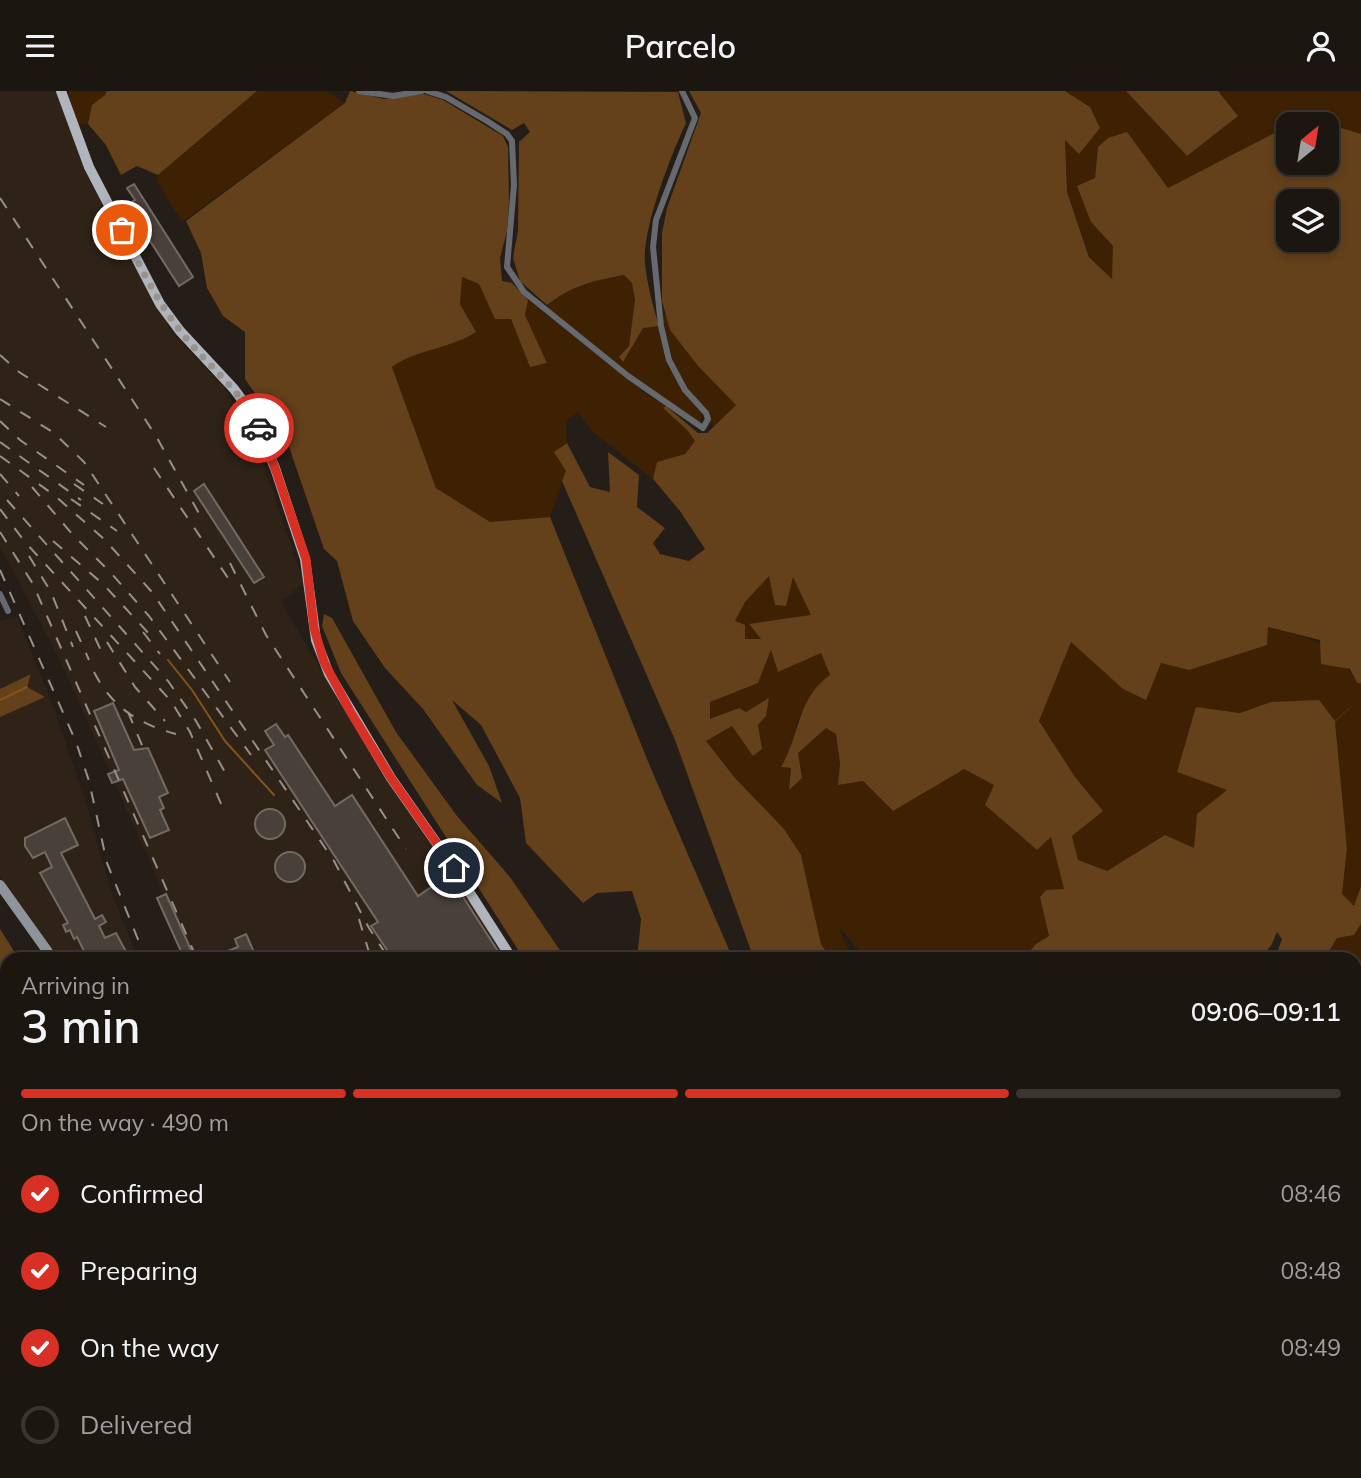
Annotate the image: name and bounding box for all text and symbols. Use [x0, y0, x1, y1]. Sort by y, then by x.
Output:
text: Parcelo [625, 26, 736, 66]
icon: menu [21, 27, 59, 65]
icon: person [1302, 27, 1340, 65]
north arrow [1276, 112, 1339, 175]
map controls [1276, 112, 1339, 252]
button: layers [1276, 189, 1339, 252]
pin [92, 200, 152, 260]
icon: bag [103, 211, 141, 249]
courier [224, 393, 294, 463]
icon: car [240, 409, 278, 447]
pin [424, 838, 484, 898]
icon: home [435, 849, 473, 887]
text: Arriving in [21, 971, 130, 1000]
text: 09:06–09:11 [1191, 995, 1341, 1028]
text: 3 min [21, 997, 140, 1055]
text: On the way · 490 m [21, 1108, 229, 1137]
icon: check [21, 1175, 59, 1213]
text: Confirmed [80, 1177, 204, 1210]
text: 08:46 [1281, 1179, 1341, 1208]
icon: check [21, 1252, 59, 1290]
text: Preparing [80, 1254, 198, 1287]
text: 08:48 [1281, 1256, 1341, 1285]
icon: check [21, 1329, 59, 1367]
text: On the way [80, 1331, 219, 1364]
text: 08:49 [1281, 1333, 1341, 1362]
text: Delivered [80, 1408, 193, 1441]

